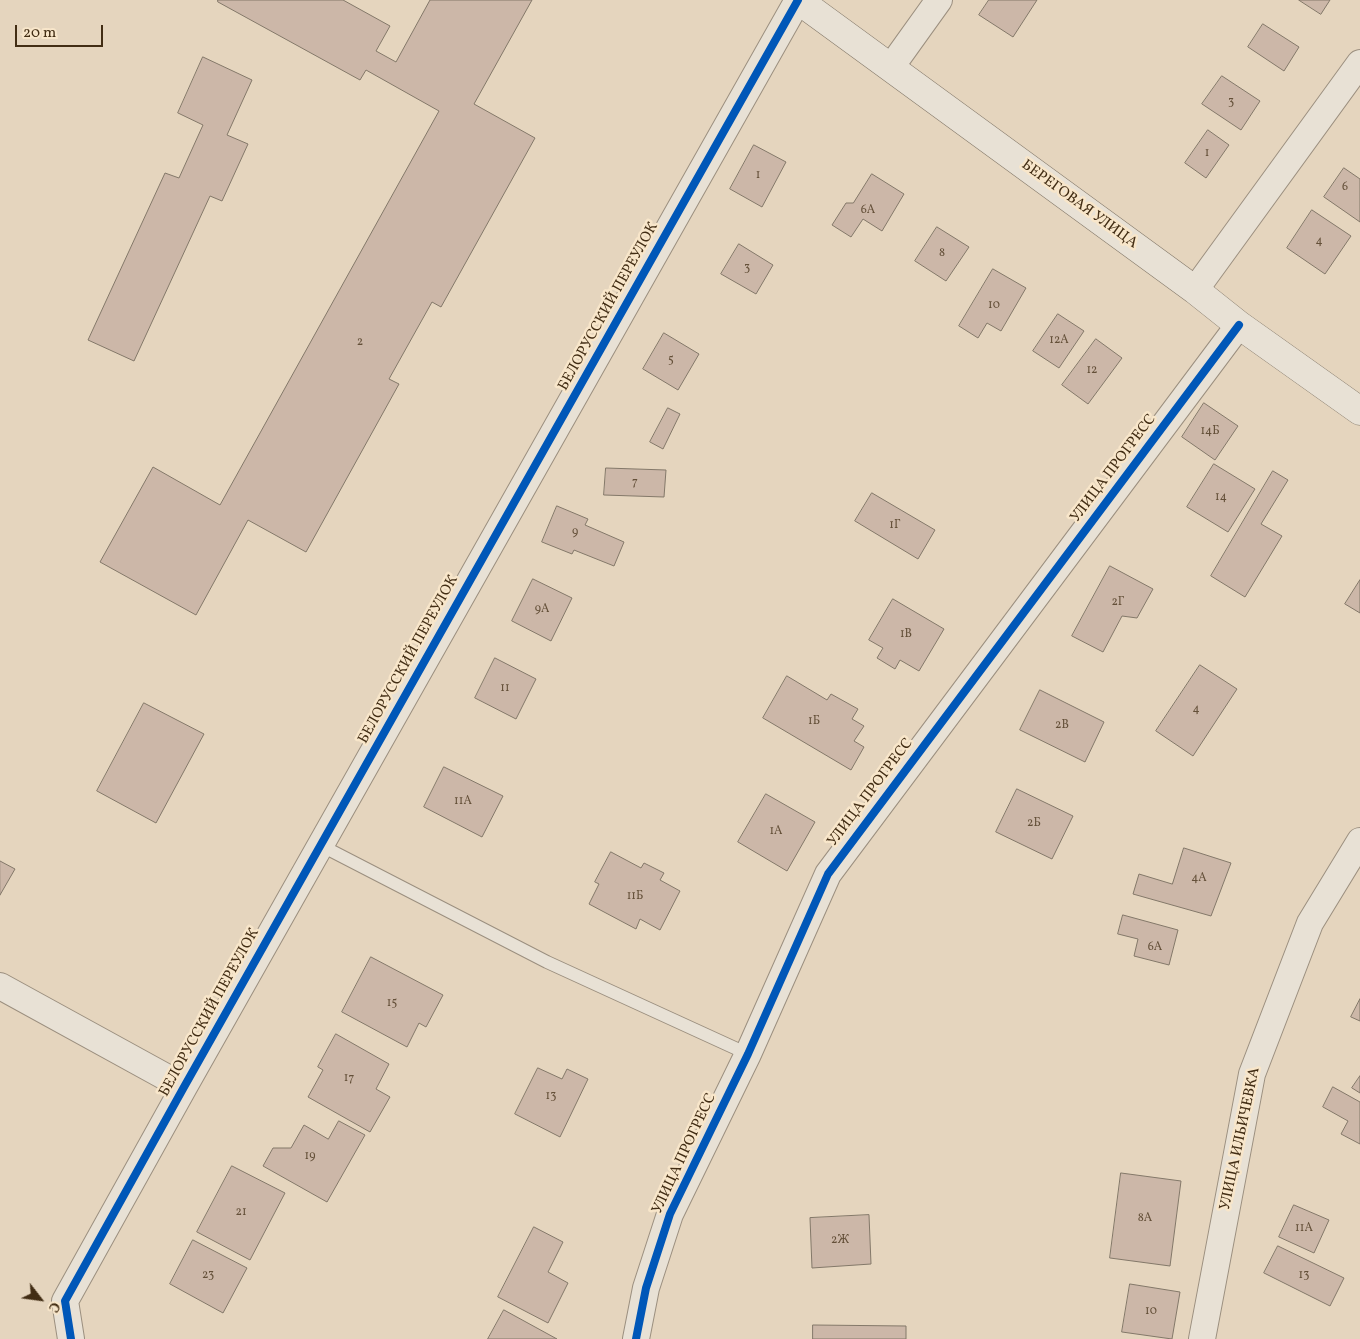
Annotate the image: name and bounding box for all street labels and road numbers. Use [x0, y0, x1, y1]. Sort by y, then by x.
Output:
street label: БЕРЕГОВАЯ УЛИЦА [1017, 157, 1141, 253]
street label: БЕЛОРУССКИЙ ПЕРЕУЛОК [555, 220, 663, 394]
street label: УЛИЦА ПРОГРЕСС [1067, 411, 1161, 527]
street label: БЕЛОРУССКИЙ ПЕРЕУЛОК [355, 573, 463, 747]
street label: УЛИЦА ПРОГРЕСС [824, 735, 918, 851]
street label: БЕЛОРУССКИЙ ПЕРЕУЛОК [156, 926, 264, 1100]
street label: УЛИЦА ИЛЬИЧЕВКА [1217, 1066, 1265, 1212]
street label: УЛИЦА ПРОГРЕСС [649, 1091, 721, 1217]

